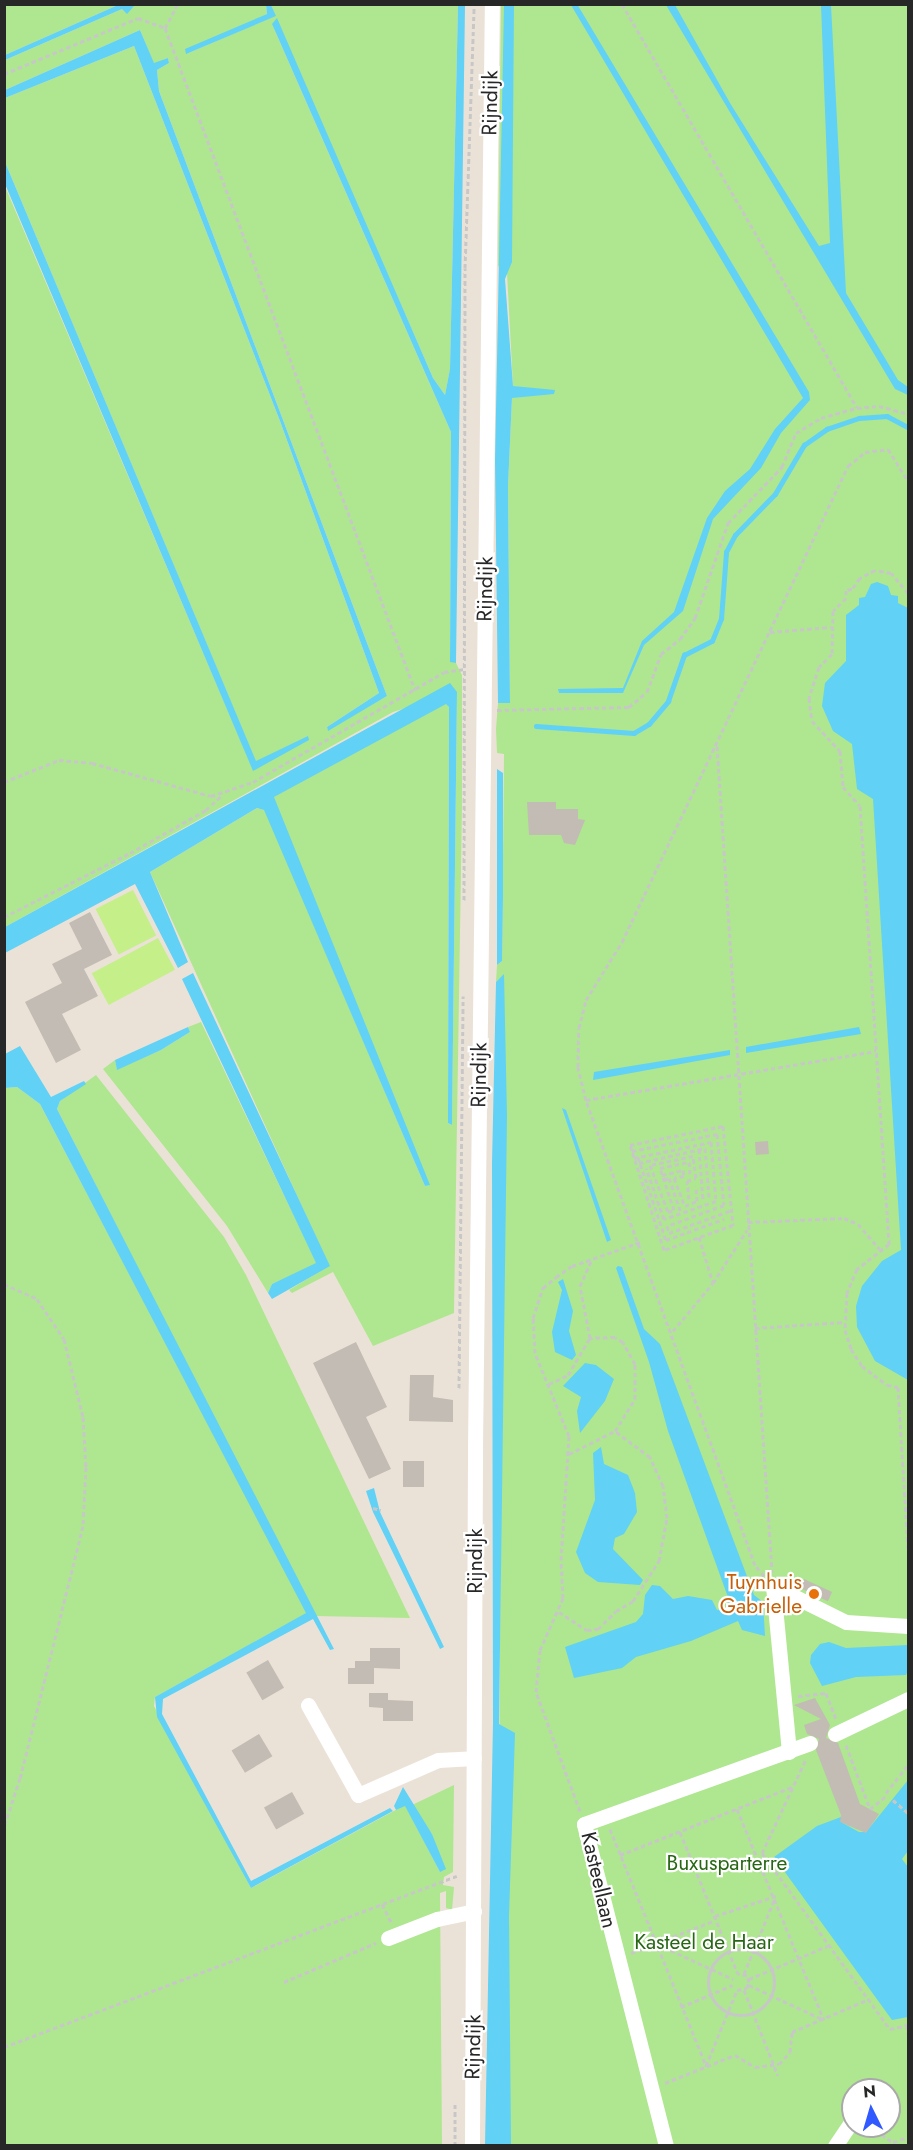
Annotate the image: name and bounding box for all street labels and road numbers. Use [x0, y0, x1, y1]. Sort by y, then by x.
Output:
street label: Rijndijk [477, 70, 503, 136]
street label: Rijndijk [472, 556, 498, 622]
street label: Rijndijk [466, 1042, 492, 1108]
street label: Rijndijk [462, 1528, 488, 1594]
street label: Kasteellaan [576, 1829, 622, 1931]
street label: Rijndijk [460, 2014, 486, 2080]

